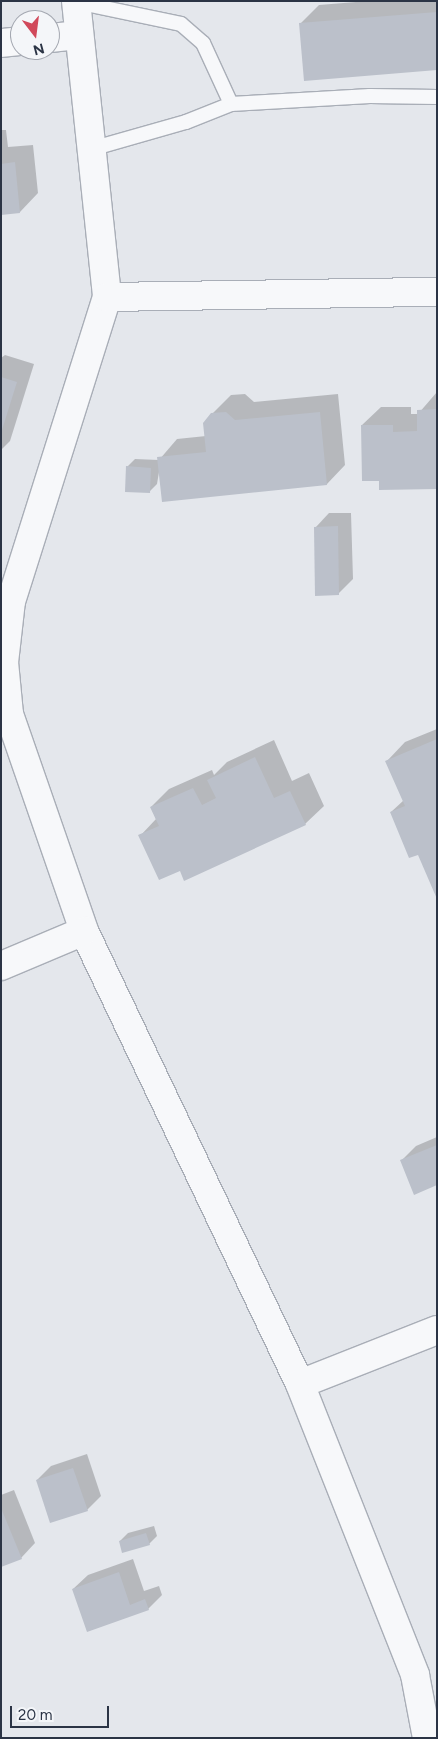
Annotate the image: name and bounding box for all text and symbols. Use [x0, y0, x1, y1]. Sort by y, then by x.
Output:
north arrow [10, 10, 60, 60]
text: N [31, 39, 46, 59]
scale bar [12, 1696, 111, 1728]
text: 20 m [18, 1706, 52, 1724]

